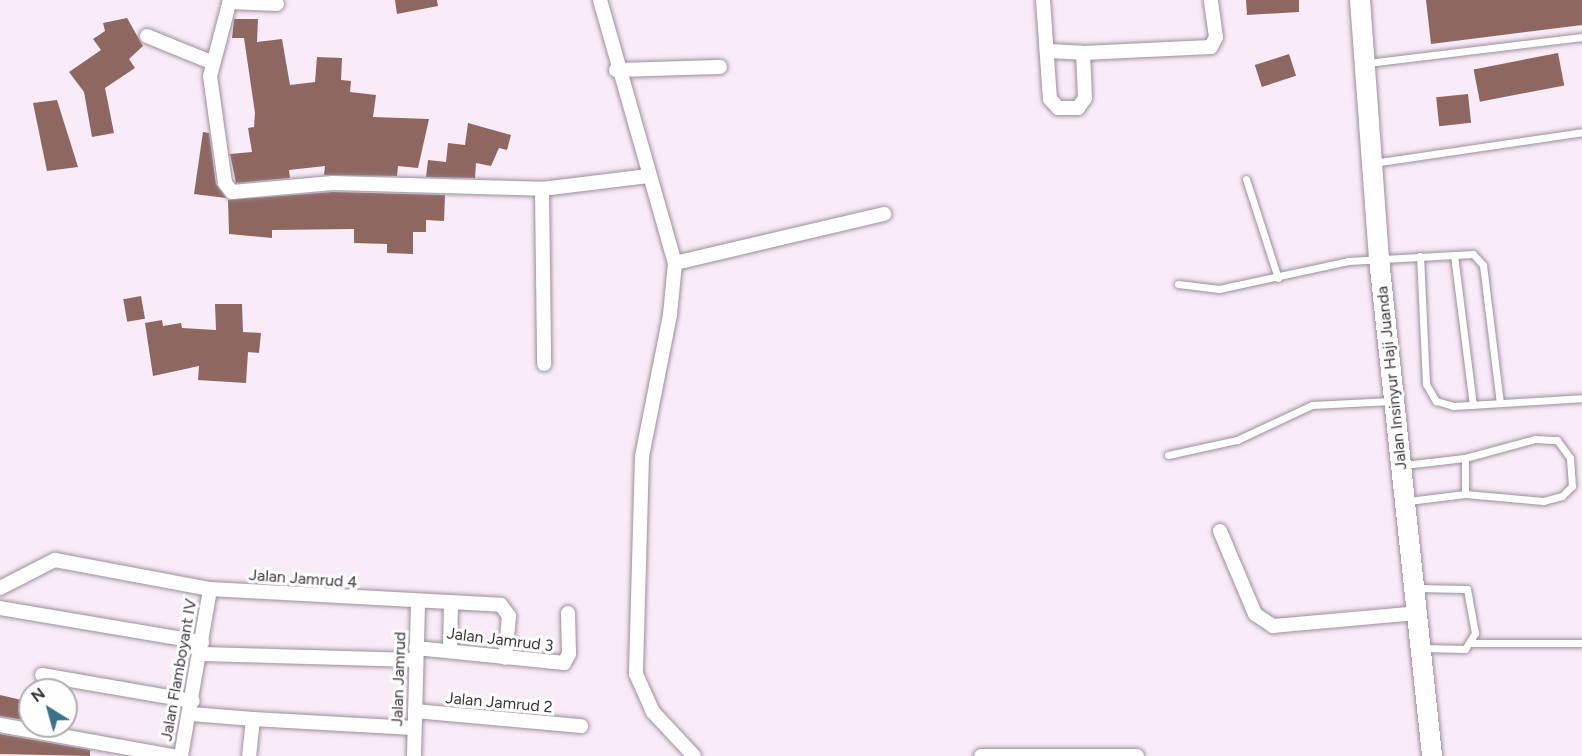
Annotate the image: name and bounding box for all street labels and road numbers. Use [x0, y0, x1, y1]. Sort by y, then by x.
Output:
street label: Jalan Insinyur Haji Juanda [1373, 285, 1411, 471]
street label: Jalan Jamrud 4 [248, 566, 358, 592]
street label: Jalan Flamboyant IV [157, 597, 201, 743]
street label: Jalan Jamrud 3 [446, 624, 554, 656]
street label: Jalan Jamrud [388, 631, 410, 727]
street label: Jalan Jamrud 2 [445, 689, 553, 717]

